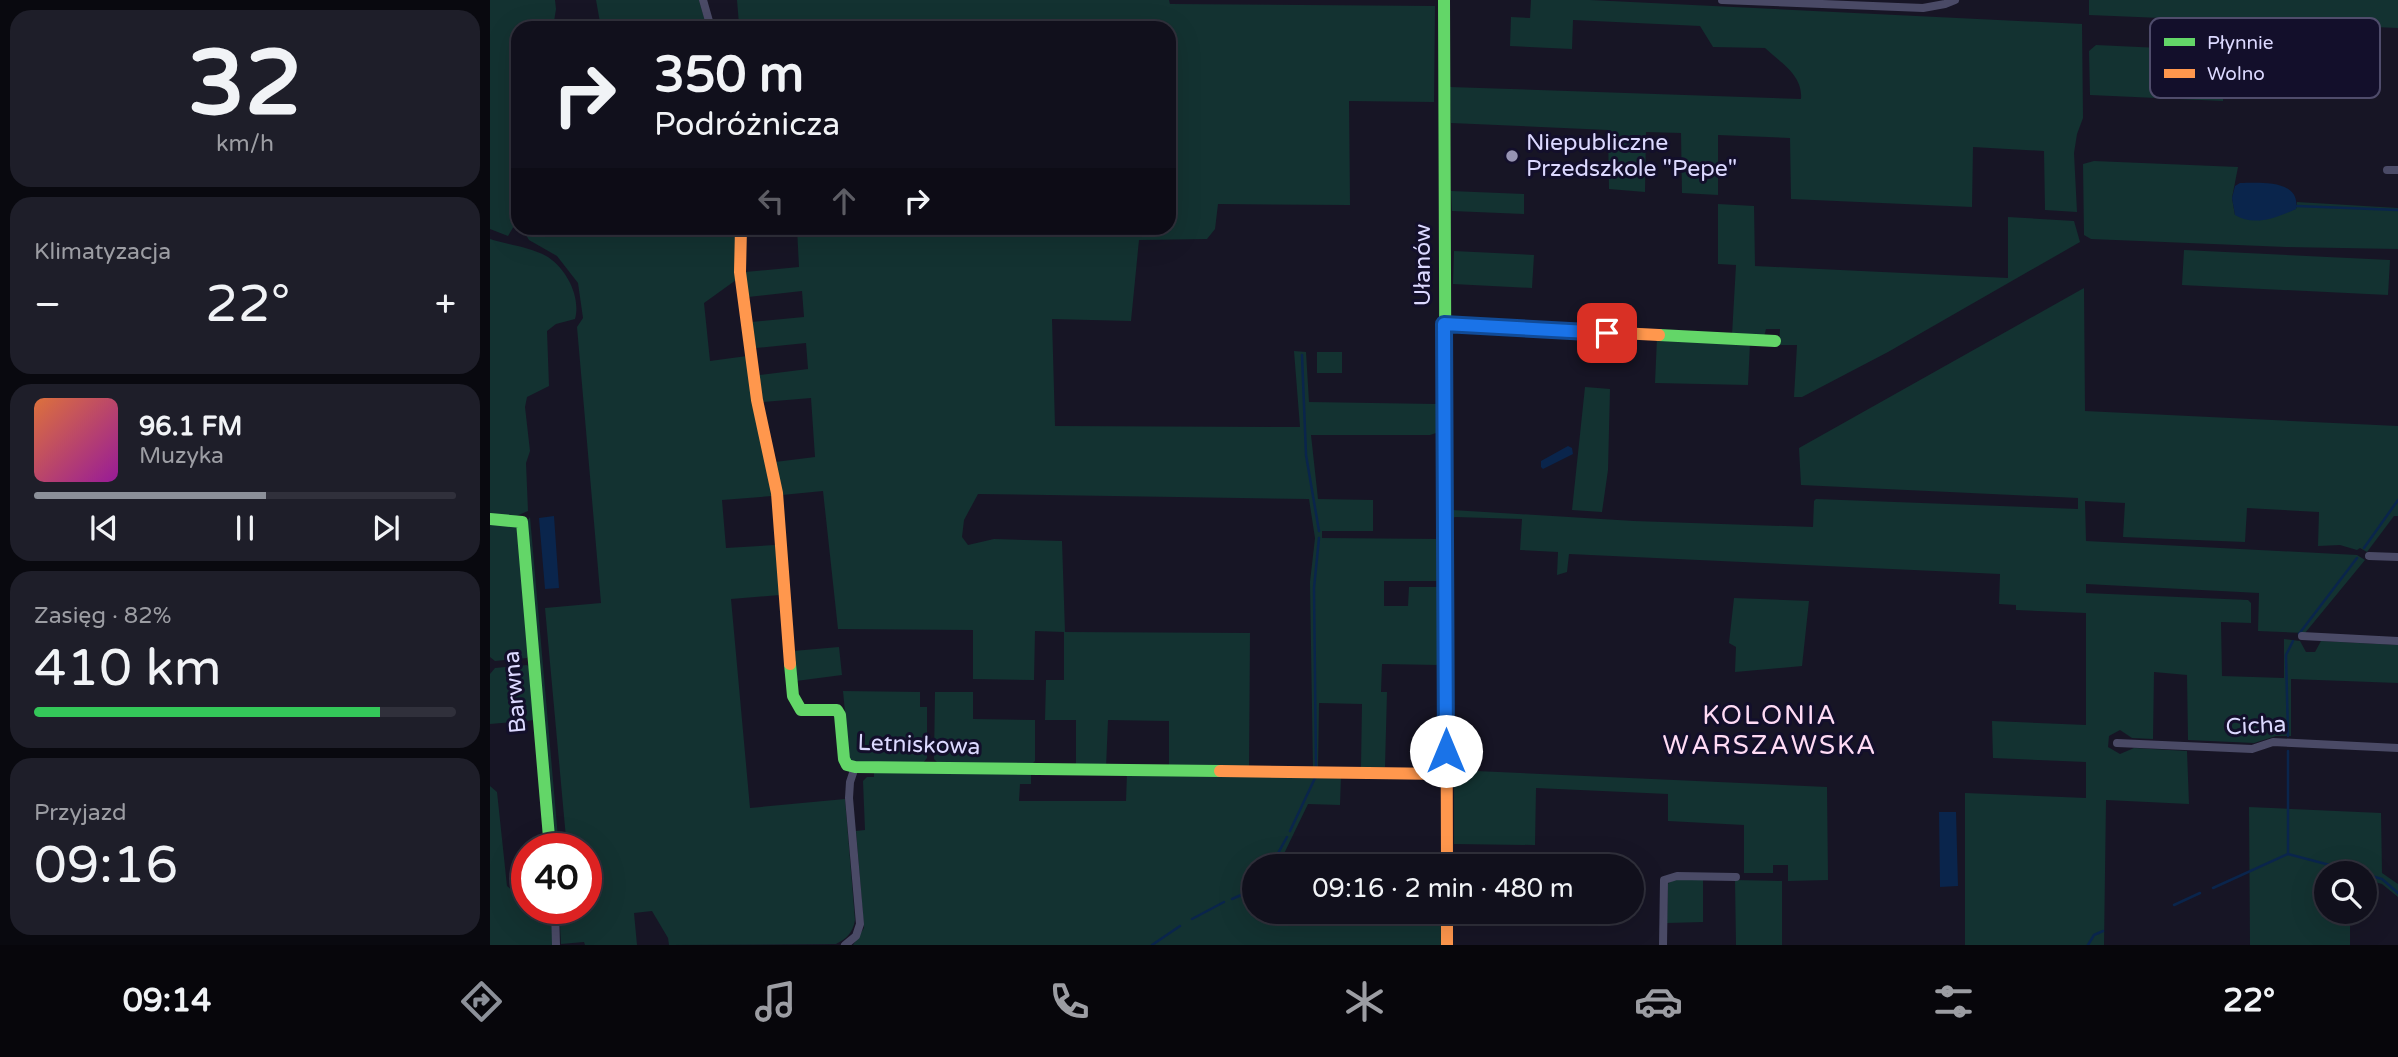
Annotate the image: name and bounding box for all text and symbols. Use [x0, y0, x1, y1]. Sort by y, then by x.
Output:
legend [2150, 18, 2380, 98]
text: 32 [188, 29, 302, 139]
text: Płynnie [2207, 32, 2274, 54]
text: 350 m [654, 46, 804, 105]
icon: right [539, 49, 630, 140]
text: Wolno [2207, 63, 2265, 85]
text: Podróżnicza [654, 106, 840, 144]
place label: Niepubliczne Przedszkole "Pepe" [1526, 129, 1737, 183]
text: km/h [216, 130, 274, 158]
marker: Niepubliczne Przedszkole "Pepe" [1504, 148, 1520, 164]
icon: left [752, 182, 790, 220]
icon: ahead [825, 182, 863, 220]
icon: right [898, 182, 936, 220]
street label: Ułanów [1409, 224, 1437, 306]
text: Klimatyzacja [34, 238, 171, 266]
text: 22° [205, 273, 290, 336]
text: − [34, 282, 61, 328]
text: + [435, 282, 456, 328]
pin [1577, 303, 1637, 363]
icon: arrive [1588, 314, 1626, 352]
text: 96.1 FM [139, 411, 242, 442]
text: Muzyka [139, 442, 224, 470]
icon: previous [85, 509, 123, 547]
icon: pause [226, 509, 264, 547]
icon: next [367, 509, 405, 547]
text: Zasięg · 82% [34, 602, 171, 630]
text: 410 km [34, 637, 222, 700]
street label: Barwna [497, 650, 533, 734]
district label: KOLONIA WARSZAWSKA [1663, 700, 1877, 761]
street label: Cicha [2225, 710, 2287, 742]
position arrow [1409, 714, 1483, 788]
street label: Letniskowa [857, 729, 981, 761]
text: Przyjazd [34, 799, 127, 827]
speed limit sign: 40 [511, 833, 602, 924]
text: 09:16 [34, 834, 178, 897]
map controls [2314, 861, 2377, 924]
button: search [2314, 861, 2377, 924]
text: 09:16 · 2 min · 480 m [1312, 873, 1574, 904]
icon: directions [457, 977, 506, 1026]
icon: music [751, 977, 800, 1026]
icon: phone [1045, 977, 1094, 1026]
icon: climate [1340, 977, 1389, 1026]
icon: car [1634, 977, 1683, 1026]
icon: filters [1929, 977, 1978, 1026]
text: 09:14 [123, 982, 211, 1020]
text: 22° [2223, 982, 2275, 1020]

